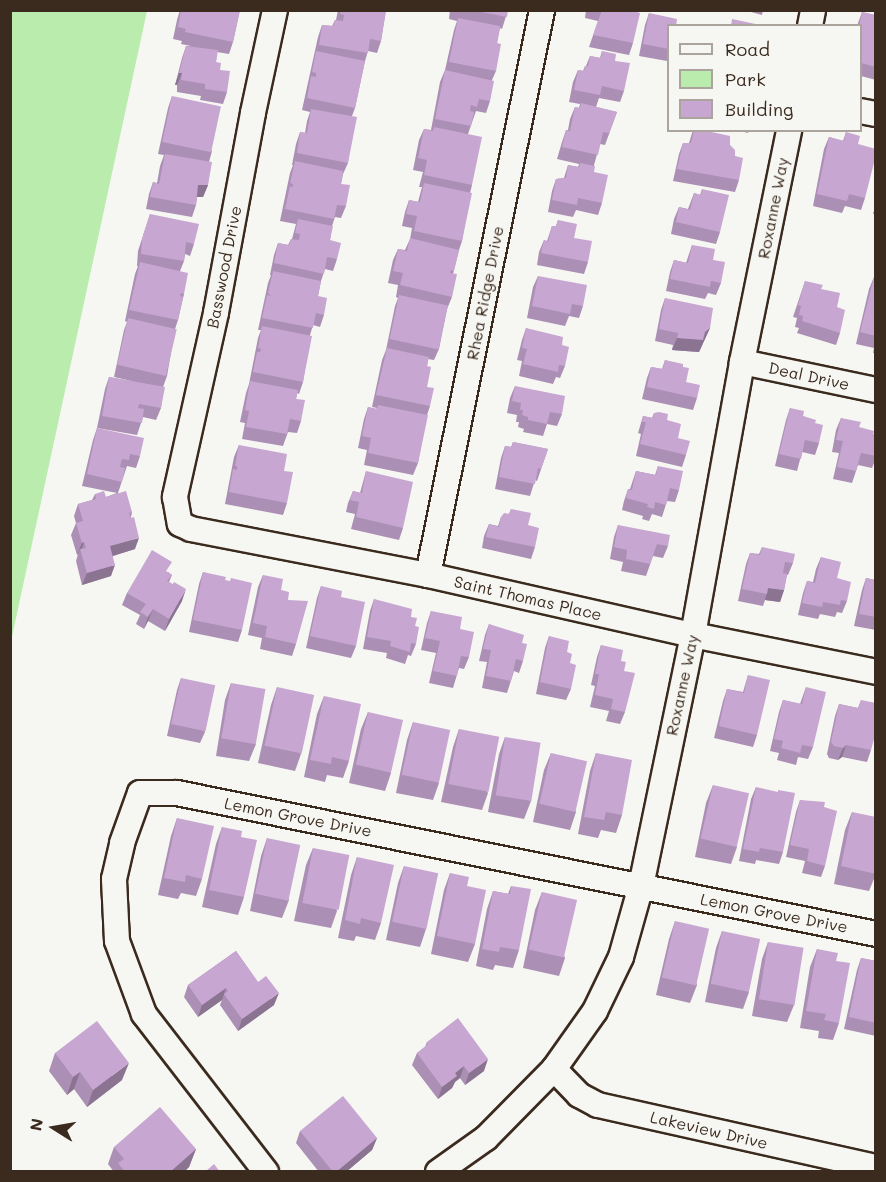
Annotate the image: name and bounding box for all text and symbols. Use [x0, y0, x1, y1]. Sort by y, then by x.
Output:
legend [667, 24, 862, 132]
text: Road [725, 37, 770, 61]
text: Park [725, 67, 766, 91]
text: Building [725, 97, 793, 121]
street label: Roxanne Way [754, 156, 792, 260]
street label: Basswood Drive [203, 204, 245, 330]
street label: Rhea Ridge Drive [463, 224, 507, 362]
street label: Deal Drive [767, 358, 851, 394]
street label: Saint Thomas Place [452, 572, 604, 624]
street label: Roxanne Way [662, 633, 702, 737]
street label: Lemon Grove Drive [223, 793, 373, 841]
street label: Lemon Grove Drive [699, 889, 849, 937]
north arrow [24, 1098, 84, 1158]
street label: Lakeview Drive [648, 1107, 770, 1153]
text: N [24, 1117, 47, 1132]

